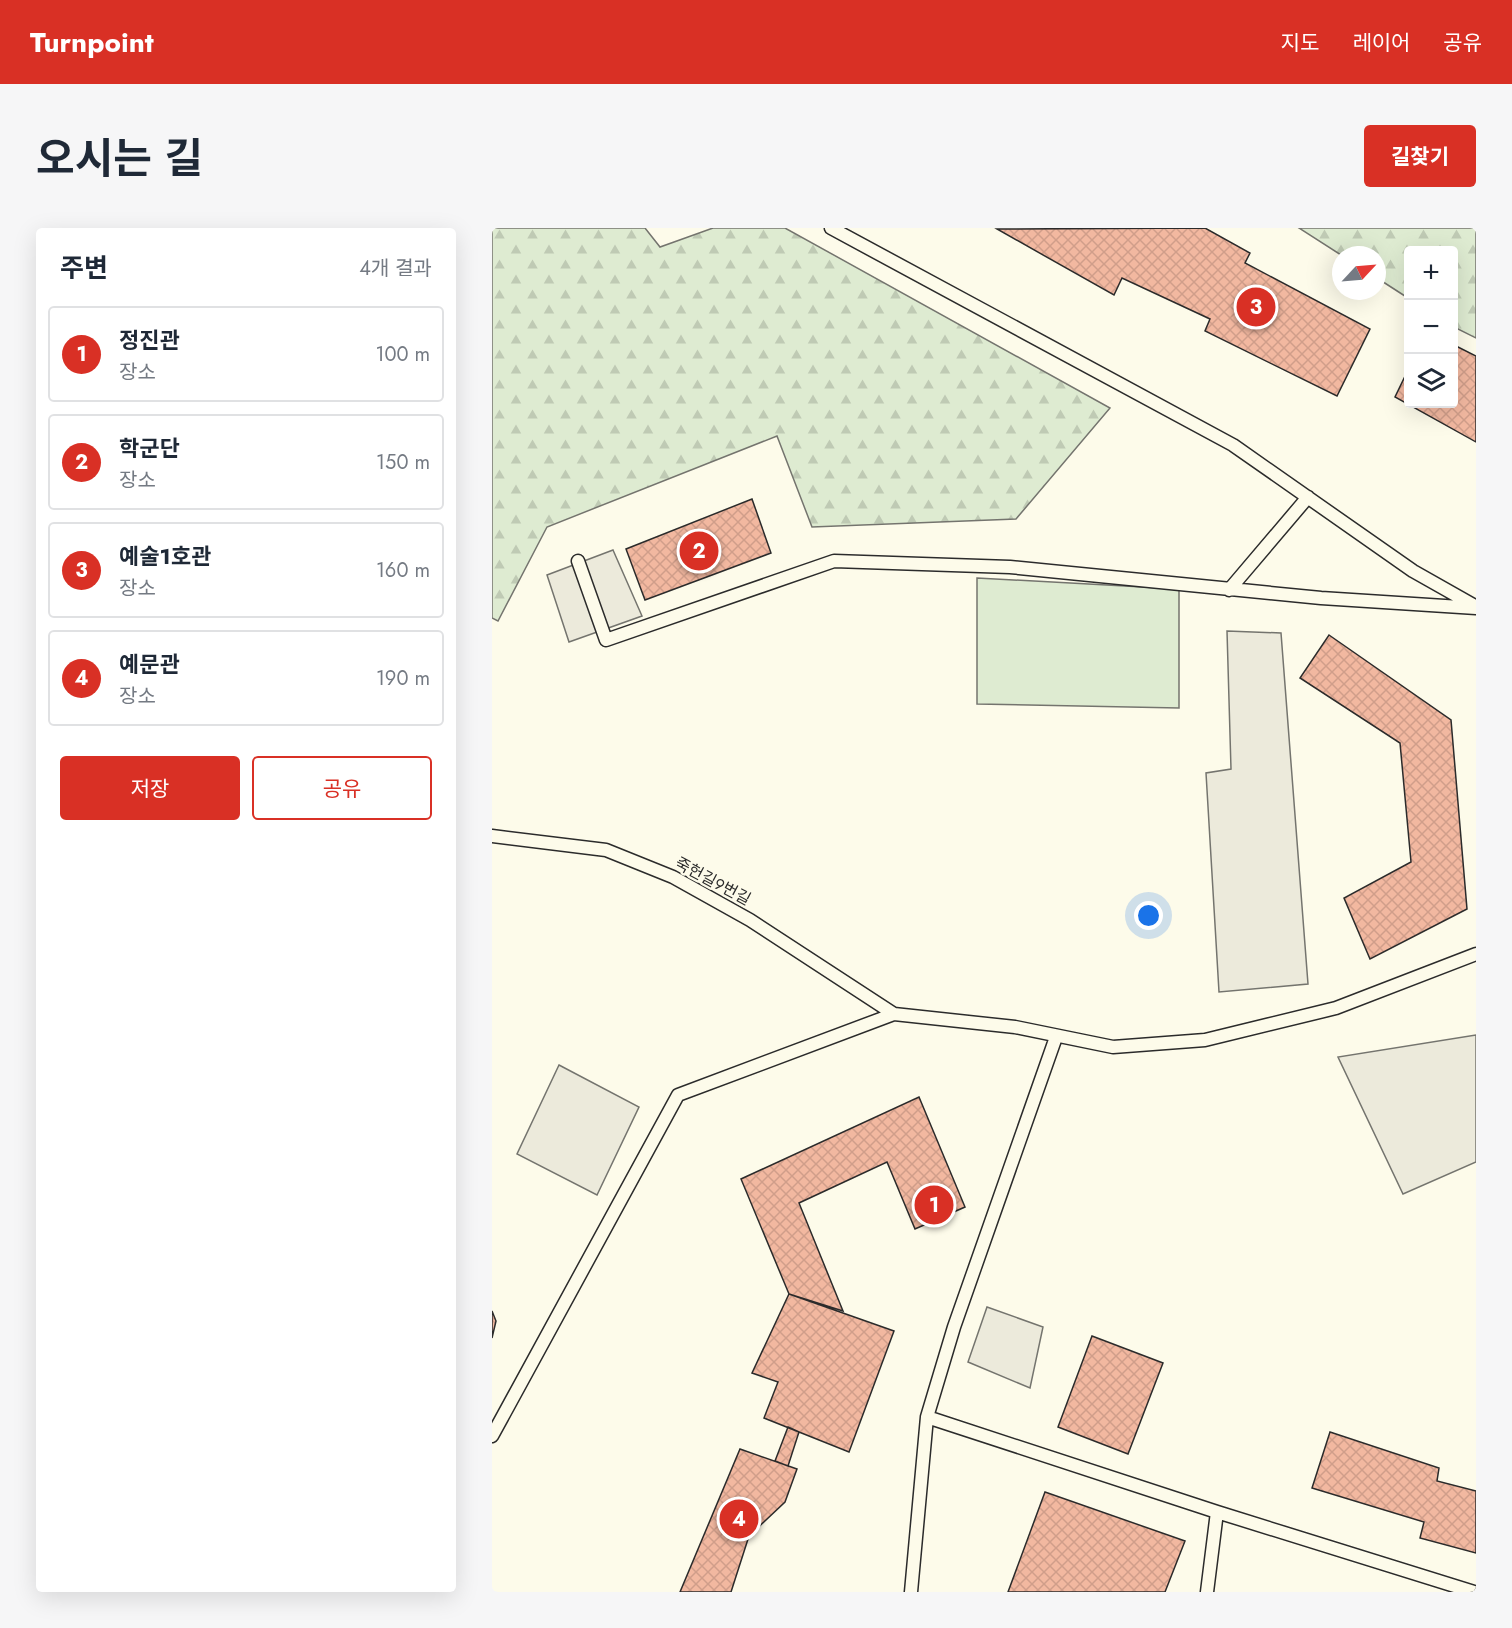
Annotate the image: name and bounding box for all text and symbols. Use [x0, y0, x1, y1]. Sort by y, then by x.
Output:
text: Turnpoint [30, 22, 154, 63]
text: 지도 [1281, 28, 1319, 58]
text: 레이어 [1352, 28, 1410, 58]
text: 공유 [1443, 28, 1482, 58]
button: 길찾기 [1364, 125, 1476, 187]
text: 오시는 길 [36, 128, 203, 189]
north arrow [1332, 246, 1386, 300]
map controls [1404, 246, 1458, 408]
button: + [1404, 246, 1458, 300]
text: 주변 [60, 249, 108, 287]
text: 4개 결과 [359, 254, 432, 283]
pin: 3 [1236, 284, 1275, 329]
button: − [1404, 300, 1458, 354]
text: 정진관 [119, 324, 180, 356]
text: 1 [76, 340, 87, 369]
text: 100 m [375, 340, 430, 369]
button: layers [1404, 354, 1458, 408]
text: 장소 [119, 358, 156, 387]
text: 학군단 [119, 432, 180, 464]
text: 2 [75, 448, 88, 477]
text: 150 m [376, 448, 430, 477]
text: 장소 [119, 466, 156, 495]
pin: 2 [680, 528, 718, 574]
text: 예술1호관 [119, 540, 211, 572]
text: 3 [75, 556, 88, 585]
text: 160 m [376, 556, 430, 585]
text: 장소 [119, 574, 156, 603]
text: 예문관 [119, 648, 180, 680]
text: 4 [75, 664, 88, 693]
text: 190 m [376, 664, 430, 693]
text: 장소 [119, 682, 156, 711]
button: 저장 [60, 756, 240, 820]
button: 공유 [252, 756, 432, 820]
street label: 죽헌길9번길 [671, 851, 755, 911]
your location [1134, 901, 1163, 930]
pin: 1 [914, 1182, 954, 1228]
pin: 4 [720, 1496, 758, 1542]

